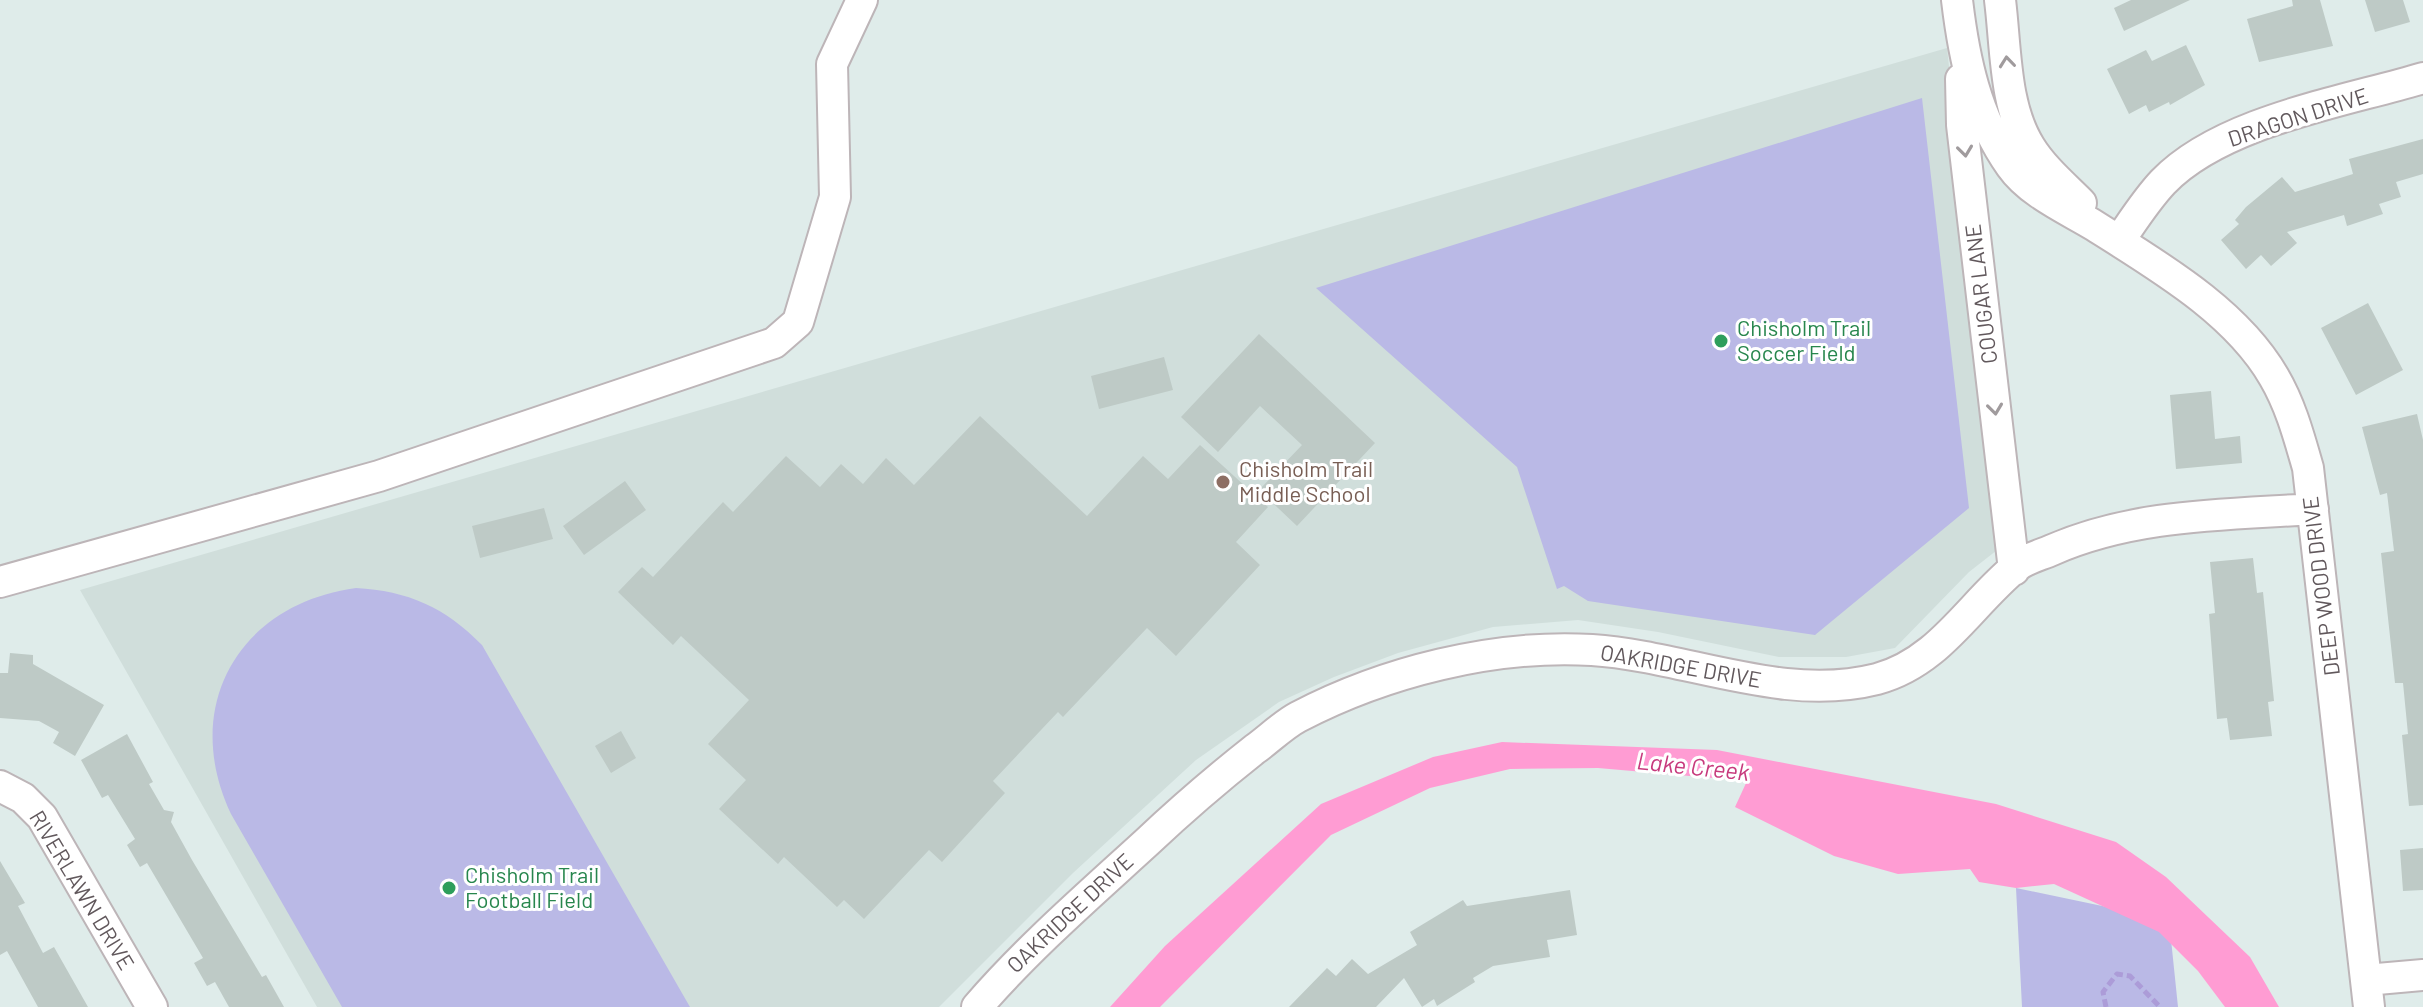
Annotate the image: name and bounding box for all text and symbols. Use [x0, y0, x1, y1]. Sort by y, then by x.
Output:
one-way arrow [1999, 55, 2016, 68]
street label: DRAGON DRIVE [2224, 81, 2371, 151]
one-way arrow [1956, 145, 1973, 158]
street label: COUGAR LANE [1959, 223, 2001, 365]
place label: Chisholm Trail Soccer Field [1737, 314, 1871, 365]
marker: Chisholm Trail Soccer Field [1712, 332, 1730, 350]
one-way arrow [1986, 403, 2003, 416]
place label: Chisholm Trail Middle School [1239, 455, 1373, 506]
marker: Chisholm Trail Middle School [1214, 473, 1232, 491]
street label: DEEP WOOD DRIVE [2296, 495, 2344, 677]
street label: OAKRIDGE DRIVE [1599, 638, 1764, 692]
water label: Lake Creek [1635, 745, 1751, 786]
street label: RIVERLAWN DRIVE [25, 805, 141, 974]
street label: OAKRIDGE DRIVE [1001, 847, 1138, 977]
place label: Chisholm Trail Football Field [465, 861, 599, 912]
marker: Chisholm Trail Football Field [440, 879, 458, 897]

